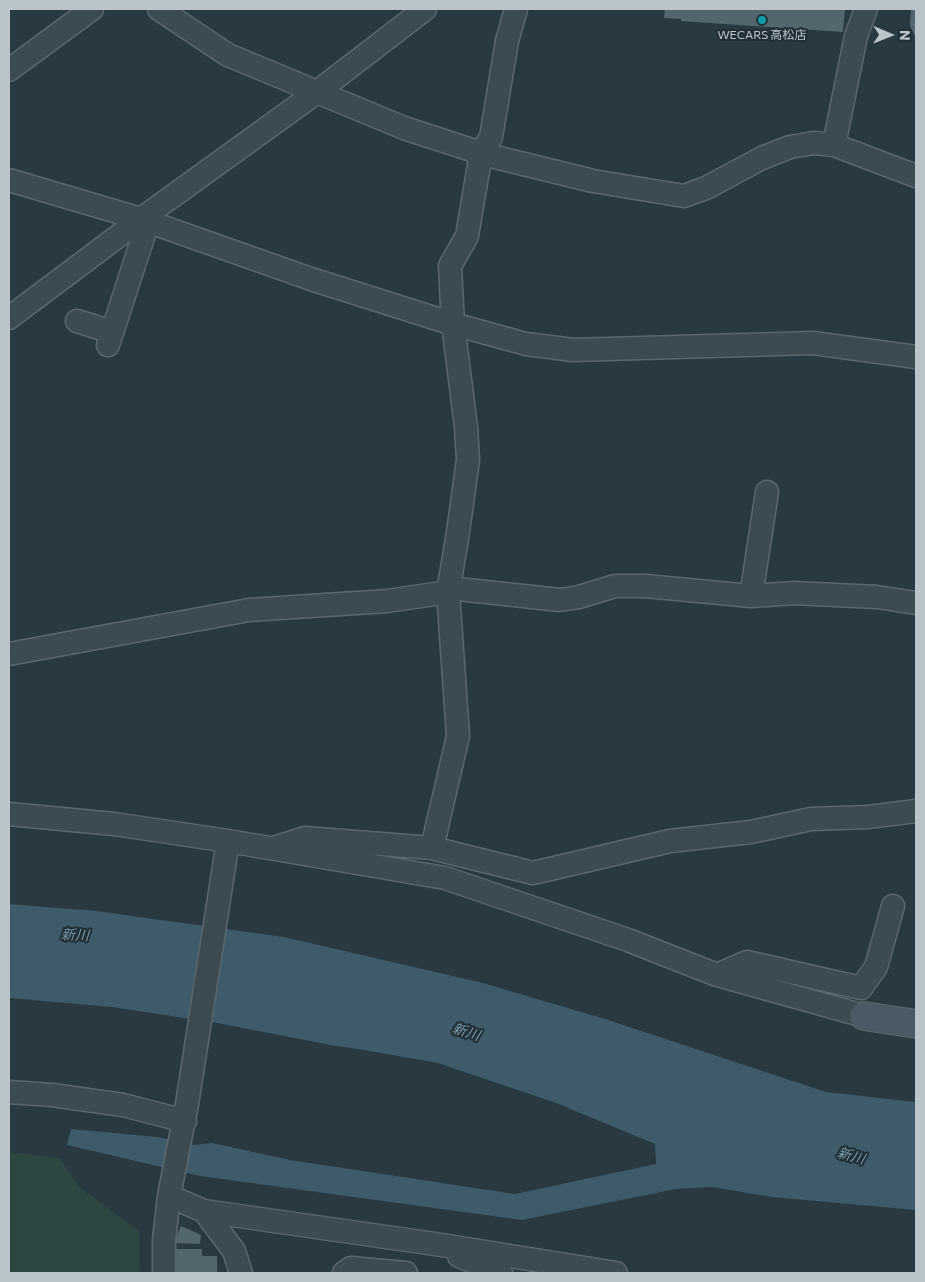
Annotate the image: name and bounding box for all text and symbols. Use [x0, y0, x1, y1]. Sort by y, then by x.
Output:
north arrow [865, 10, 915, 60]
marker: WECARS 高松店 [756, 14, 768, 26]
place label: WECARS 高松店 [717, 28, 807, 42]
text: N [897, 30, 914, 41]
water label: 新川 [61, 926, 89, 944]
water label: 新川 [450, 1020, 482, 1044]
water label: 新川 [835, 1144, 867, 1168]

